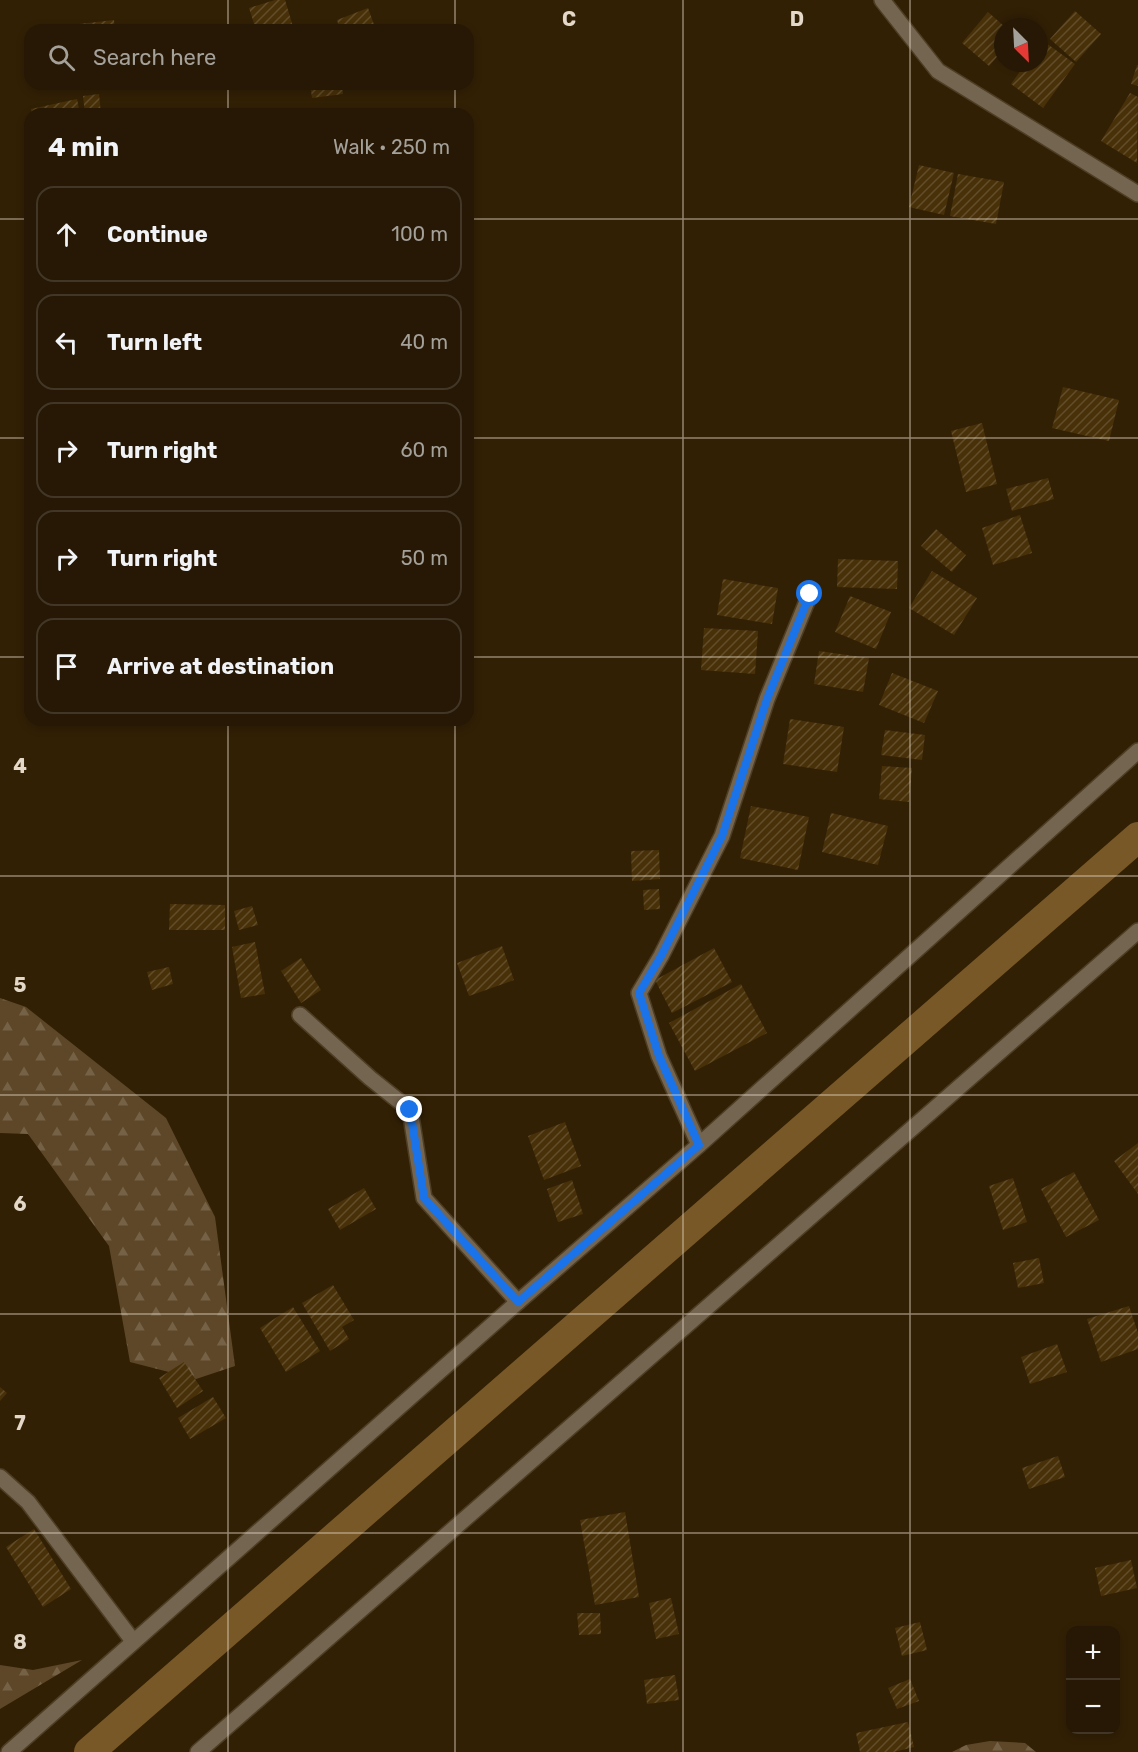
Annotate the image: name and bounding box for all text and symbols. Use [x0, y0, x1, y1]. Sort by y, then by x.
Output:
text: C [562, 7, 576, 31]
text: D [790, 7, 804, 31]
north arrow [994, 18, 1048, 72]
search box [24, 24, 474, 90]
icon: search [45, 41, 78, 74]
text: Search here [93, 44, 216, 71]
text: 4 min [48, 132, 119, 163]
text: Walk · 250 m [333, 135, 450, 159]
icon: ahead [50, 218, 83, 251]
text: Continue [107, 221, 208, 248]
text: 100 m [391, 222, 448, 246]
icon: left [50, 326, 83, 359]
text: Turn left [107, 329, 202, 356]
text: 40 m [400, 330, 448, 354]
icon: right [50, 434, 83, 467]
text: Turn right [107, 437, 217, 464]
text: 60 m [401, 438, 448, 462]
icon: right [50, 542, 83, 575]
text: Turn right [107, 545, 217, 572]
text: 50 m [401, 546, 448, 570]
route start [796, 580, 822, 606]
icon: arrive [50, 650, 83, 683]
text: Arrive at destination [107, 653, 334, 680]
text: 4 [13, 754, 27, 778]
text: 5 [14, 973, 27, 997]
route end [396, 1096, 422, 1122]
text: 6 [13, 1192, 27, 1216]
text: 7 [14, 1411, 26, 1435]
map controls [1066, 1626, 1120, 1734]
button: + [1066, 1626, 1120, 1680]
text: 8 [13, 1630, 27, 1654]
button: − [1066, 1680, 1120, 1734]

